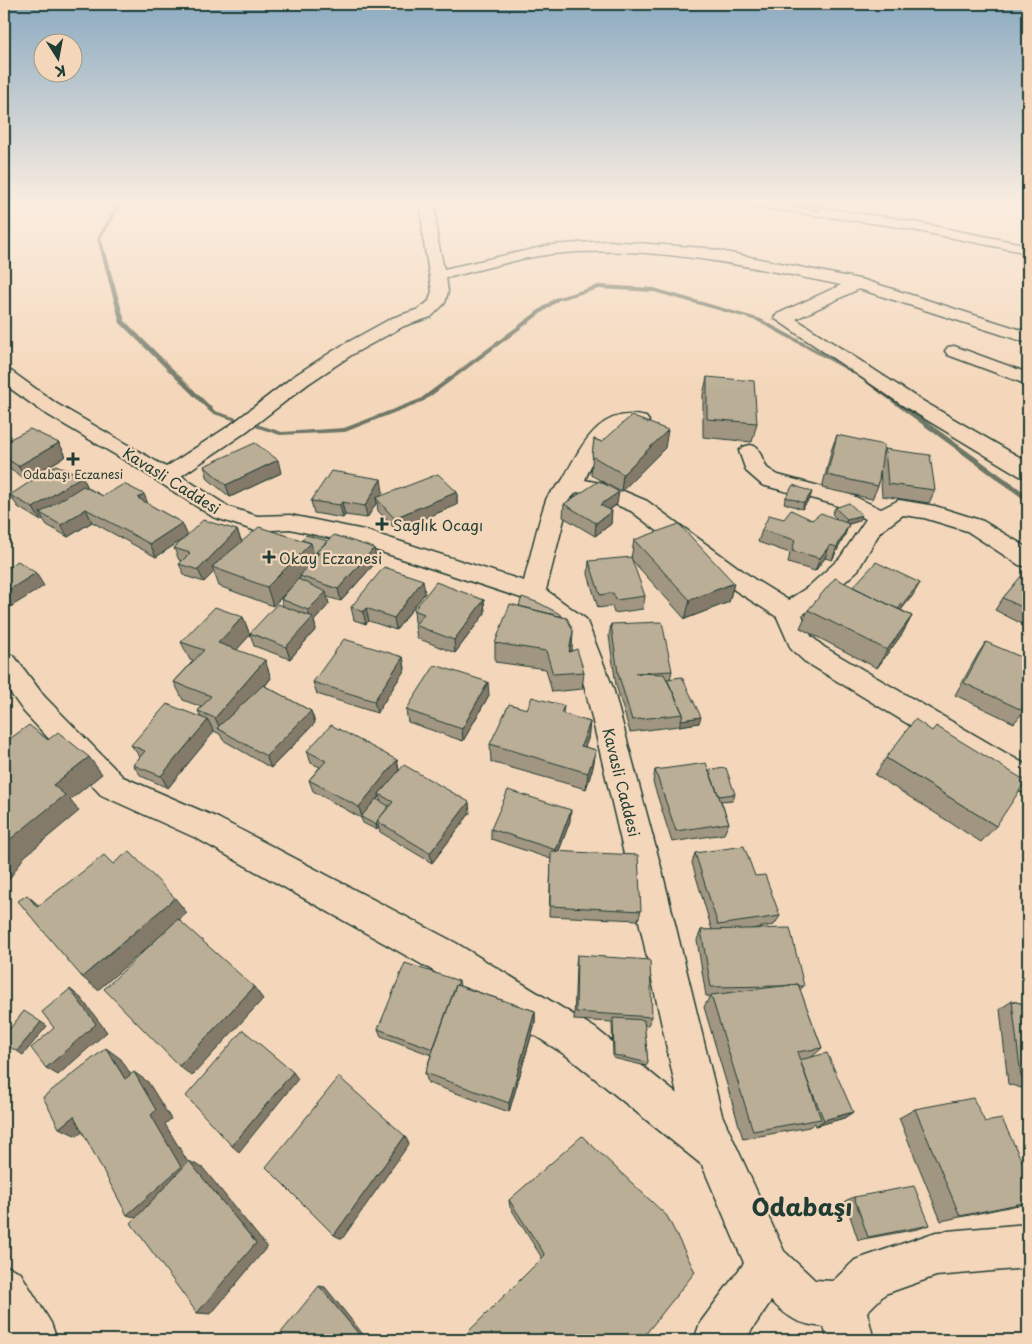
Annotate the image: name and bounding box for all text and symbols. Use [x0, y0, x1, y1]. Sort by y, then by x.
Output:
north arrow [32, 32, 82, 82]
text: K [54, 60, 68, 83]
street label: Kavasli Caddesi [119, 441, 225, 519]
marker: Odabaşı Eczanesi [67, 453, 79, 465]
place label: Odabaşı Eczanesi [23, 465, 123, 483]
place label: Saglık Ocagı [393, 513, 483, 536]
marker: Saglık Ocagı [375, 517, 389, 531]
place label: Okay Eczanesi [279, 546, 382, 569]
marker: Okay Eczanesi [263, 551, 275, 563]
street label: Kavasli Caddesi [597, 725, 647, 839]
district label: Odabaşı [752, 1188, 852, 1224]

